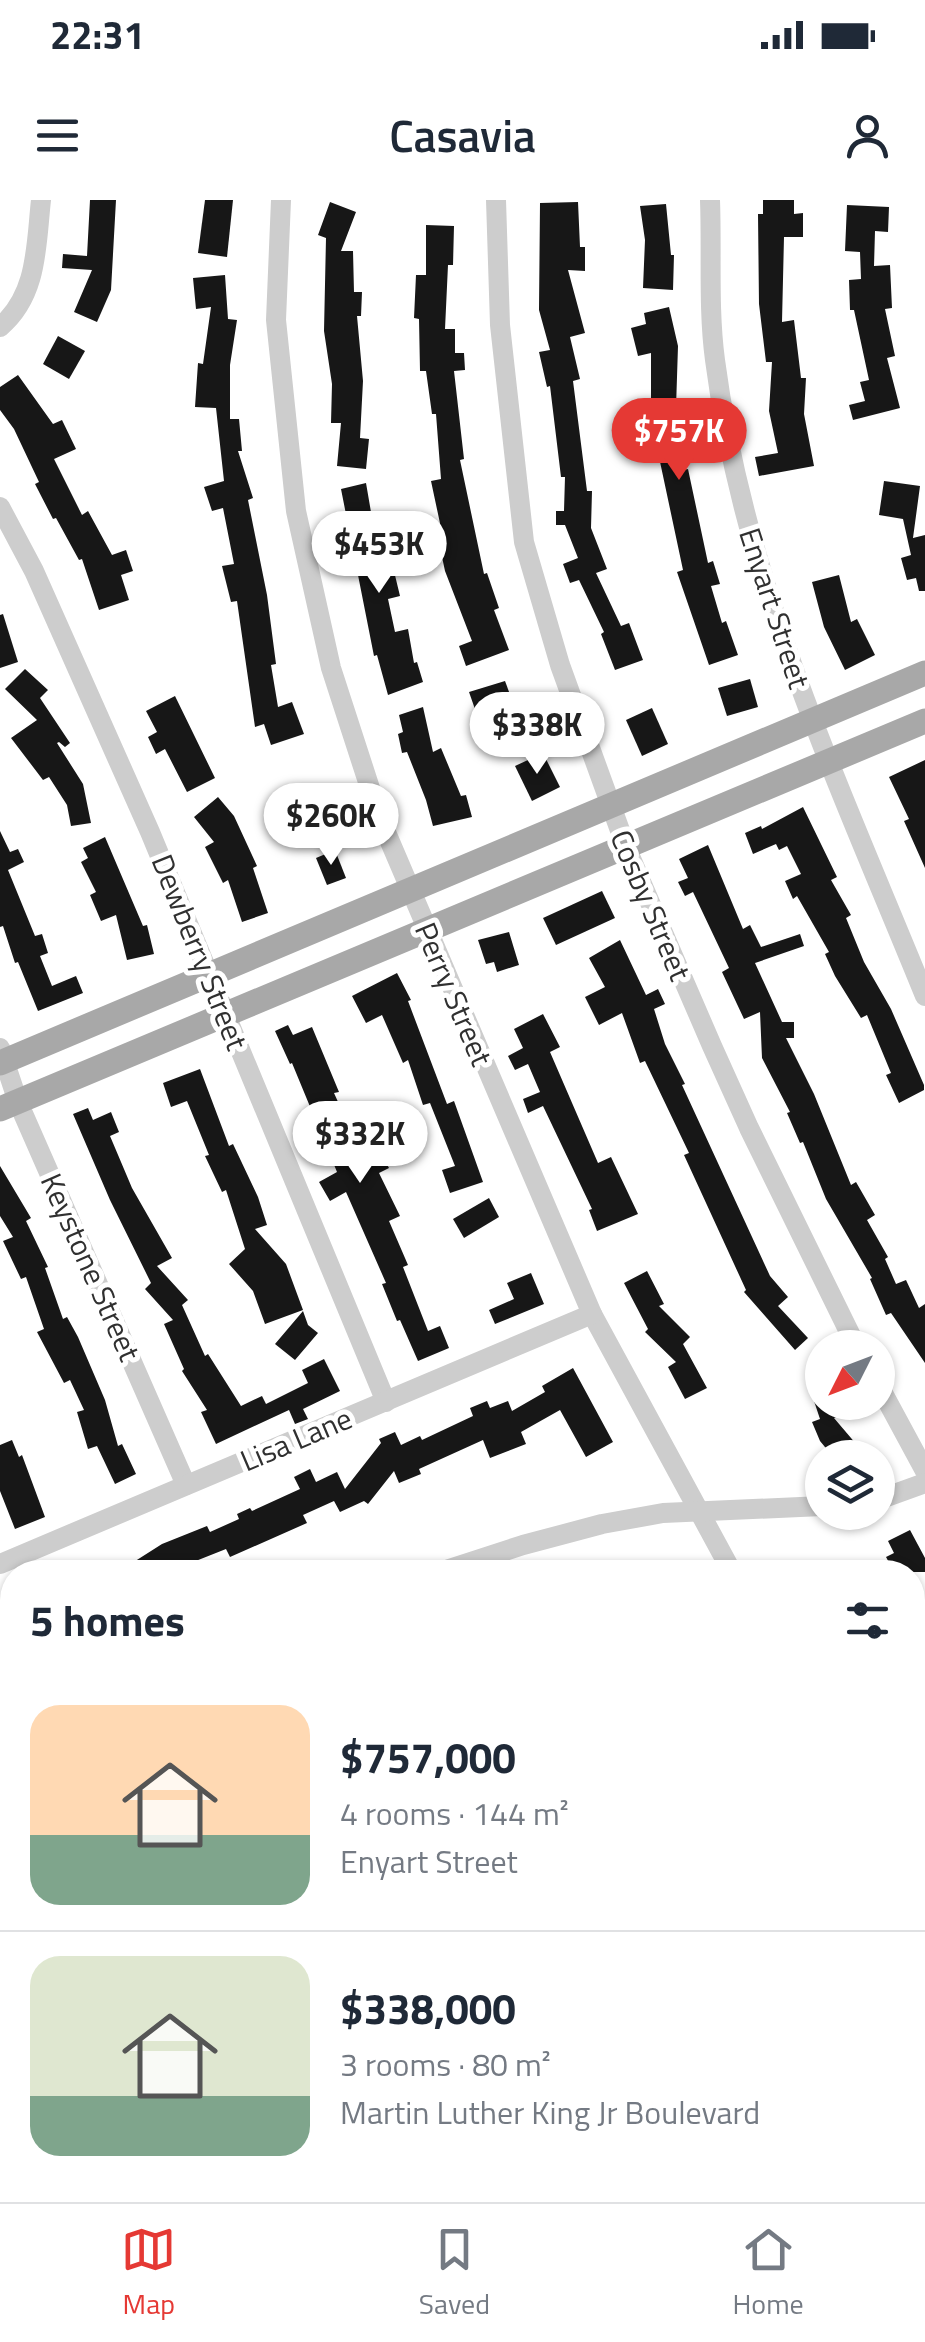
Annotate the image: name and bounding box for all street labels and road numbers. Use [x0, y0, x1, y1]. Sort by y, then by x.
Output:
street label: Enyart Street [727, 522, 823, 695]
street label: Cosby Street [599, 822, 704, 988]
street label: Dewberry Street [140, 847, 260, 1057]
street label: Perry Street [403, 915, 505, 1073]
street label: Keystone Street [29, 1166, 153, 1369]
street label: Lisa Lane [233, 1395, 359, 1483]

